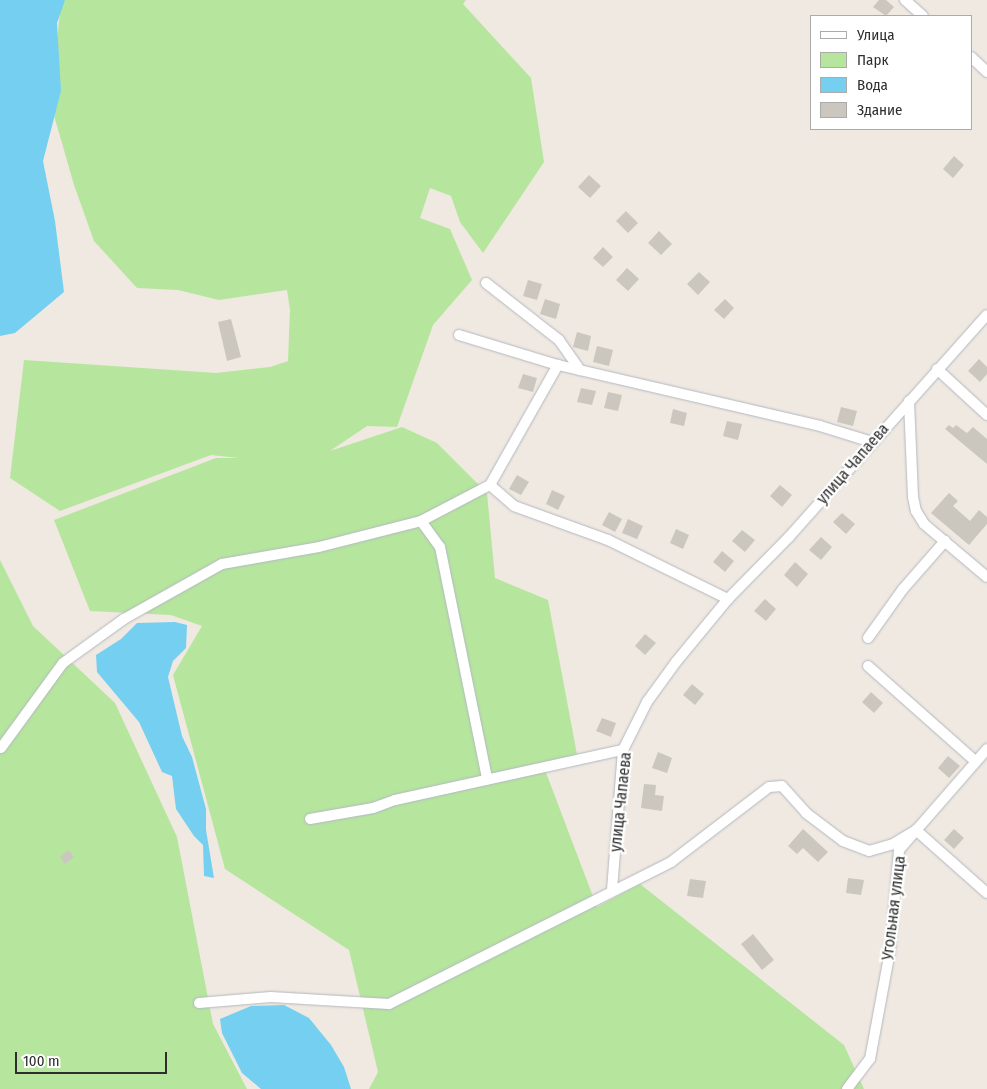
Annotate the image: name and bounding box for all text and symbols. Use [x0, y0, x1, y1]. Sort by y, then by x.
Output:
legend [810, 15, 972, 130]
text: Улица [857, 26, 895, 44]
text: Парк [857, 51, 888, 69]
text: Вода [857, 76, 888, 94]
text: Здание [857, 101, 903, 119]
street label: улица Чапаева [813, 420, 893, 508]
street label: улица Чапаева [606, 751, 636, 853]
street label: Угольная улица [878, 855, 910, 961]
scale bar [18, 1042, 170, 1074]
text: 100 m [23, 1052, 60, 1070]

